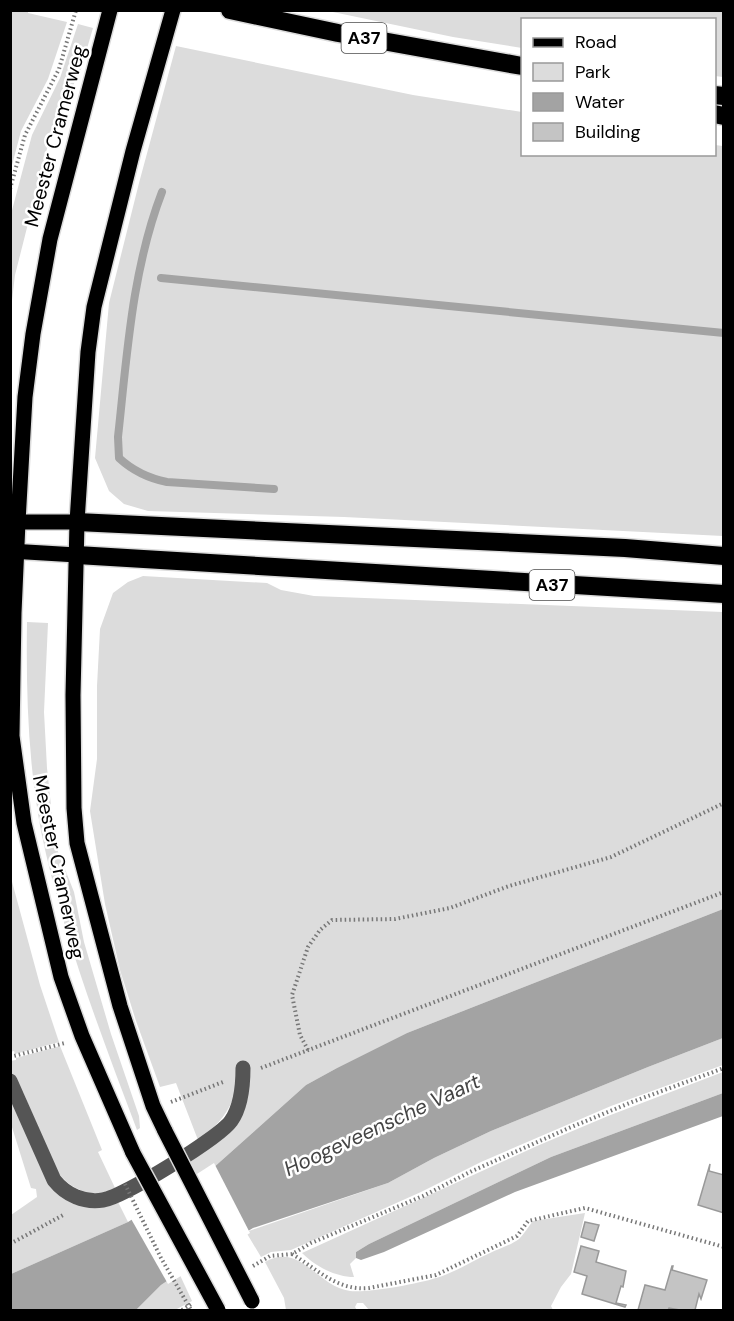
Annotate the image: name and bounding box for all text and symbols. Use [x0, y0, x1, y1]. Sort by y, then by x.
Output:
legend [521, 18, 716, 156]
road number: A37 [342, 23, 386, 53]
text: Road [575, 30, 617, 54]
street label: Meester Cramerweg [18, 42, 92, 230]
text: Park [575, 60, 611, 84]
text: Water [575, 90, 625, 114]
text: Building [575, 120, 640, 144]
road number: A37 [530, 570, 574, 600]
street label: Meester Cramerweg [27, 773, 91, 961]
water label: Hoogeveensche Vaart [279, 1067, 485, 1183]

